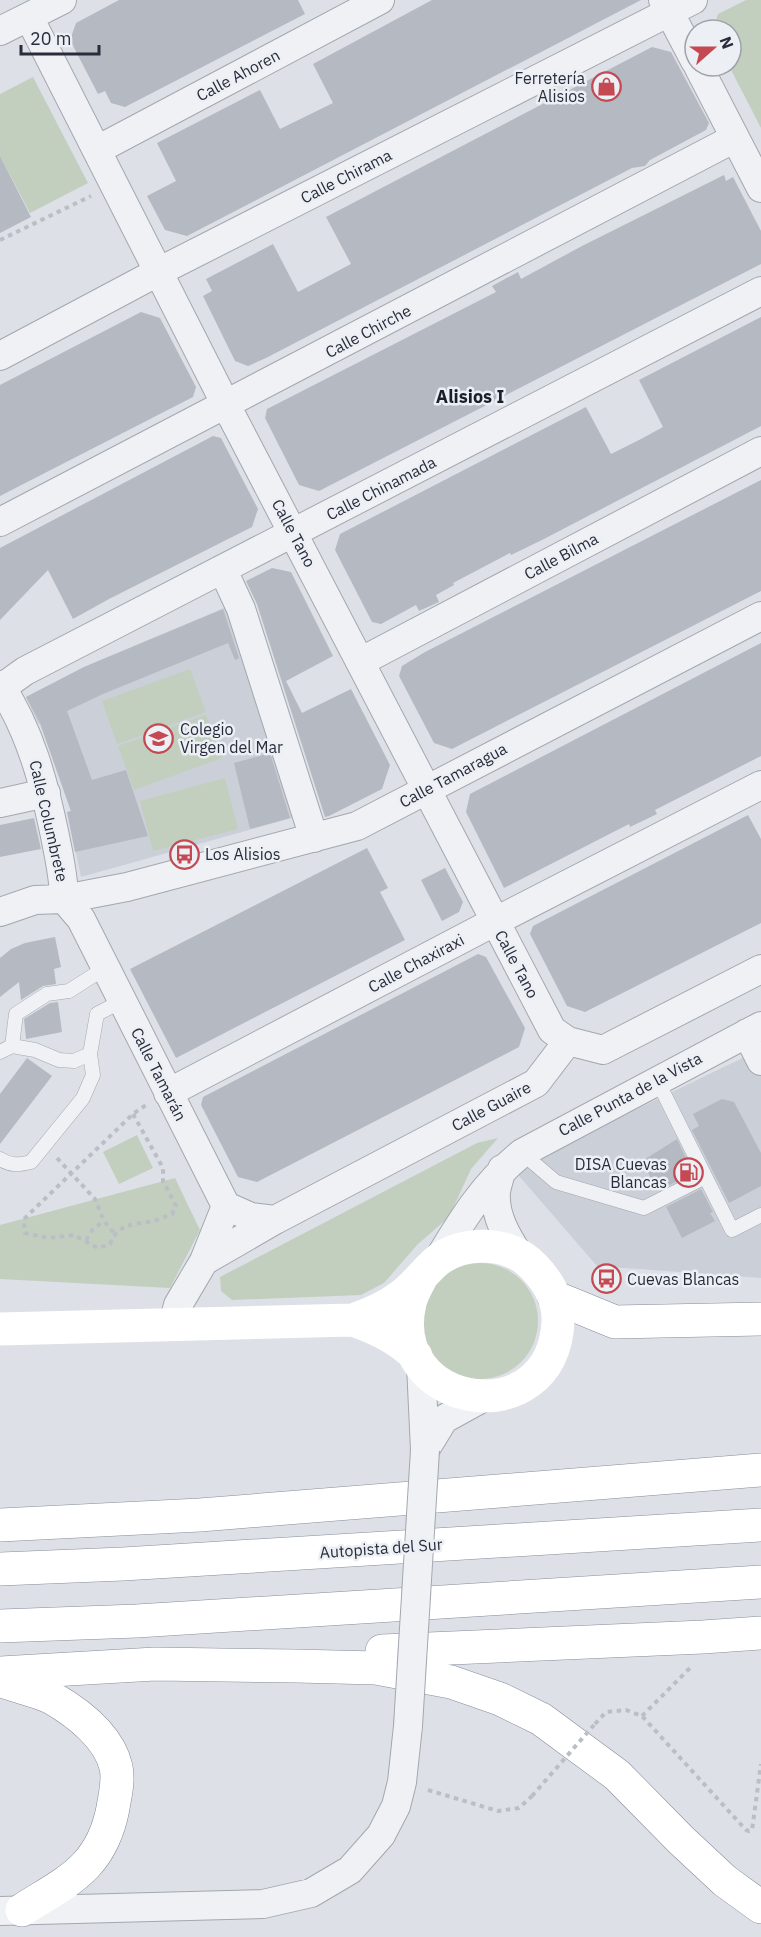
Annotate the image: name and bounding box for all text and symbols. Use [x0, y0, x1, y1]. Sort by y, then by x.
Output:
scale bar [21, 18, 99, 56]
north arrow [683, 18, 743, 78]
text: 20 m [30, 27, 72, 50]
text: N [716, 34, 738, 52]
street label: Calle Ahoren [193, 45, 283, 105]
place label: Ferretería Alisios [514, 68, 585, 106]
shop icon: Ferretería Alisios [590, 71, 622, 103]
street label: Calle Chirama [297, 144, 395, 208]
street label: Calle Chirche [322, 300, 415, 362]
district label: Alisios I [436, 385, 504, 408]
street label: Calle Chinamada [323, 451, 440, 524]
street label: Calle Tano [268, 496, 320, 571]
street label: Calle Bilma [521, 528, 602, 584]
place label: Colegio Virgen del Mar [180, 719, 283, 757]
school or university icon: Colegio Virgen del Mar [143, 722, 175, 754]
street label: Calle Tamaragua [396, 738, 511, 812]
street label: Calle Columbrete [25, 758, 73, 884]
bus stop icon: Los Alisios [168, 838, 200, 870]
place label: Los Alisios [205, 844, 281, 864]
street label: Calle Tano [491, 927, 543, 1002]
street label: Calle Chaxiraxi [365, 929, 467, 997]
street label: Calle Tamarán [127, 1024, 191, 1124]
street label: Calle Punta de la Vista [555, 1048, 706, 1140]
street label: Calle Guaire [448, 1077, 534, 1135]
place label: DISA Cuevas Blancas [575, 1154, 667, 1192]
fuel station icon: DISA Cuevas Blancas [672, 1157, 704, 1189]
bus stop icon: Cuevas Blancas [590, 1263, 622, 1295]
place label: Cuevas Blancas [627, 1269, 739, 1289]
street label: Autopista del Sur [319, 1534, 443, 1562]

